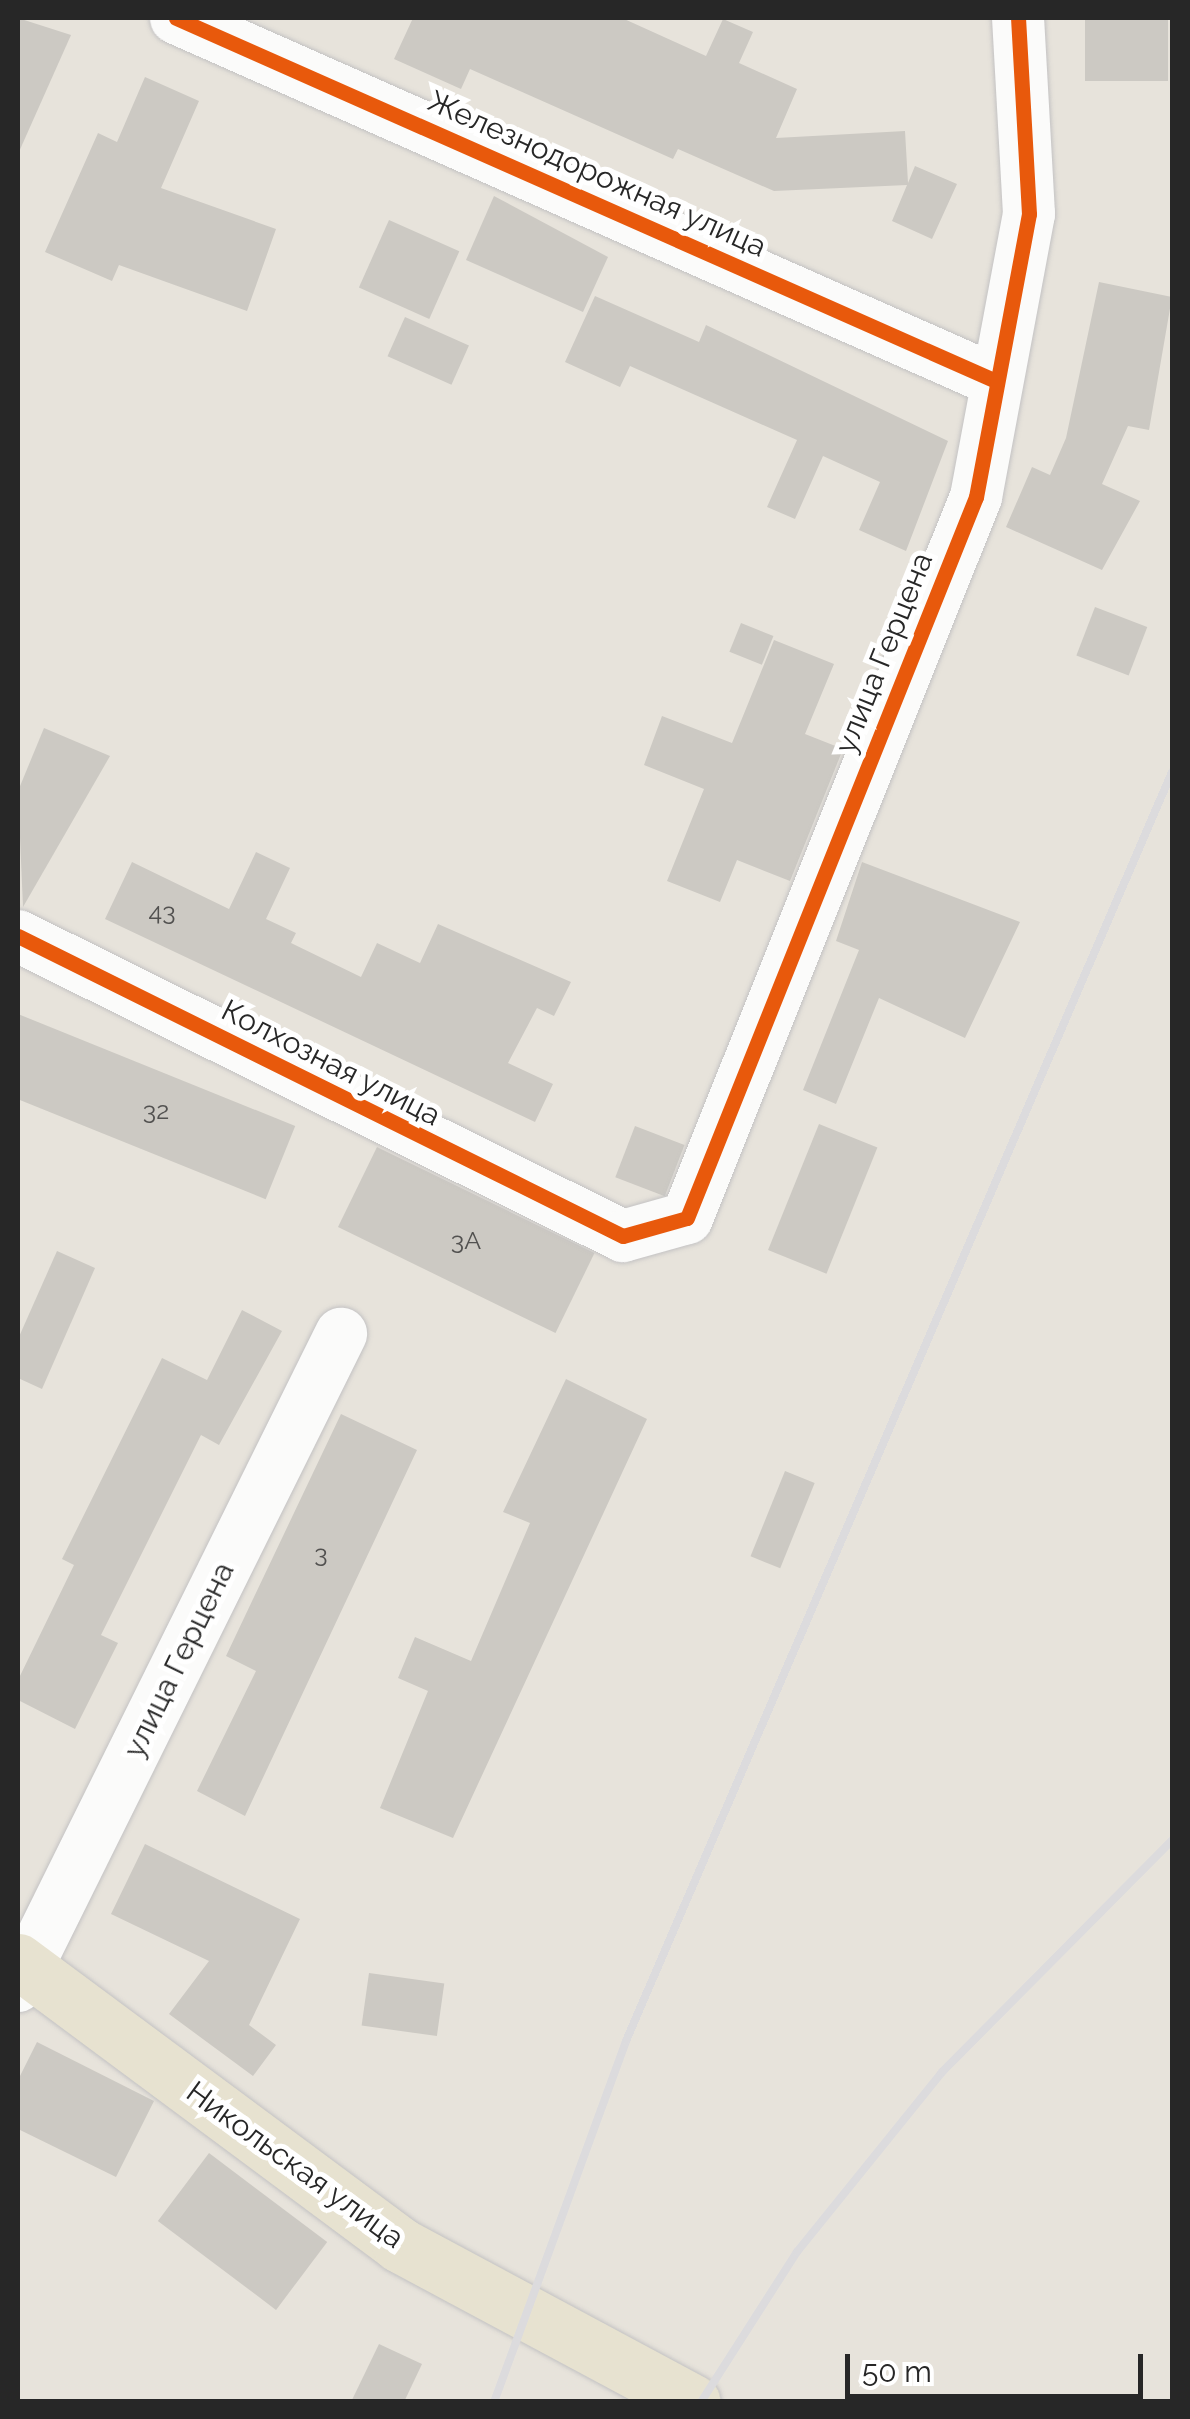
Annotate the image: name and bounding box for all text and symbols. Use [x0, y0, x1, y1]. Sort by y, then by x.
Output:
street label: Железнодорожная улица [422, 83, 772, 265]
street label: улица Герцена [827, 548, 941, 758]
house number: 43 [149, 896, 175, 926]
street label: Колхозная улица [215, 992, 447, 1134]
house number: 32 [143, 1095, 169, 1125]
house number: 3А [451, 1225, 481, 1255]
house number: 3 [314, 1538, 328, 1568]
street label: улица Герцена [116, 1556, 242, 1764]
street label: Никольская улица [179, 2074, 411, 2256]
scale bar [850, 2334, 1148, 2396]
text: 50 m [862, 2354, 932, 2389]

